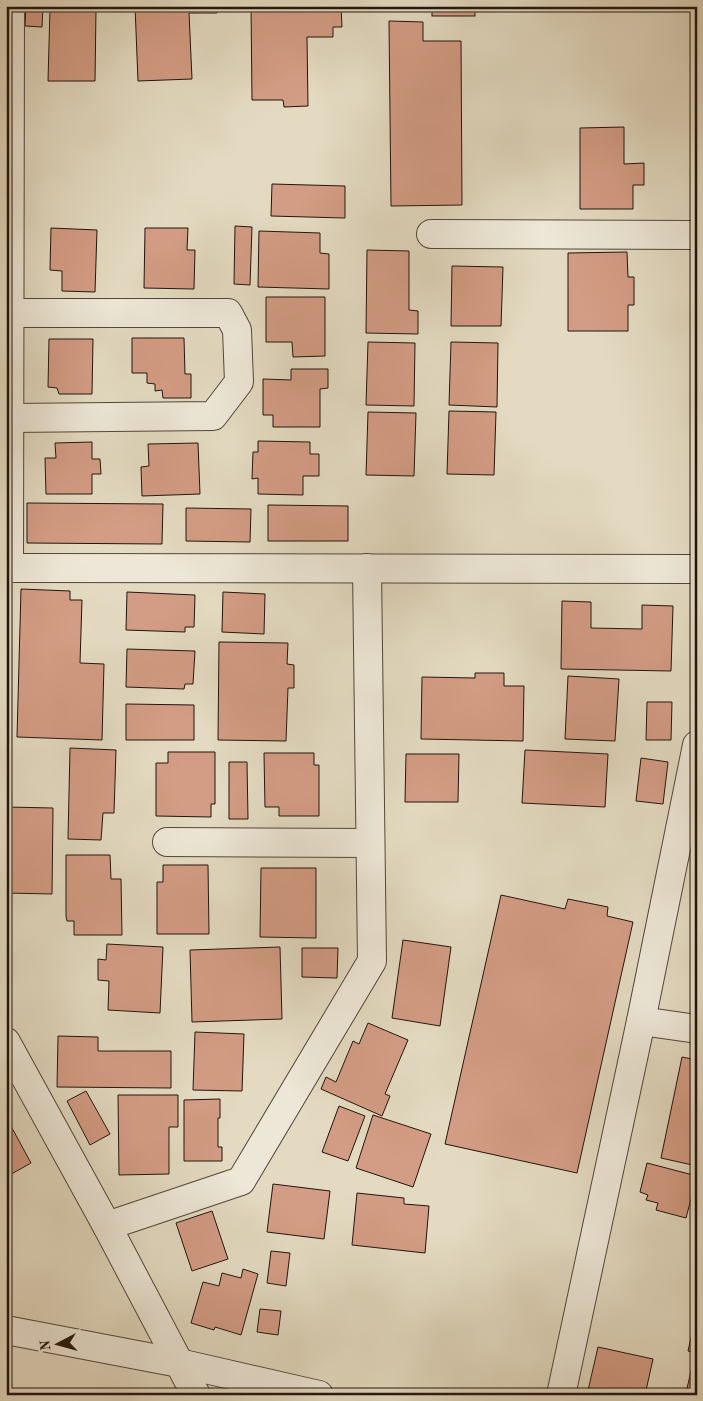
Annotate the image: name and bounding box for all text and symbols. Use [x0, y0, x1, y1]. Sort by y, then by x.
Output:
north arrow [32, 1318, 82, 1368]
text: N [39, 1339, 54, 1351]

